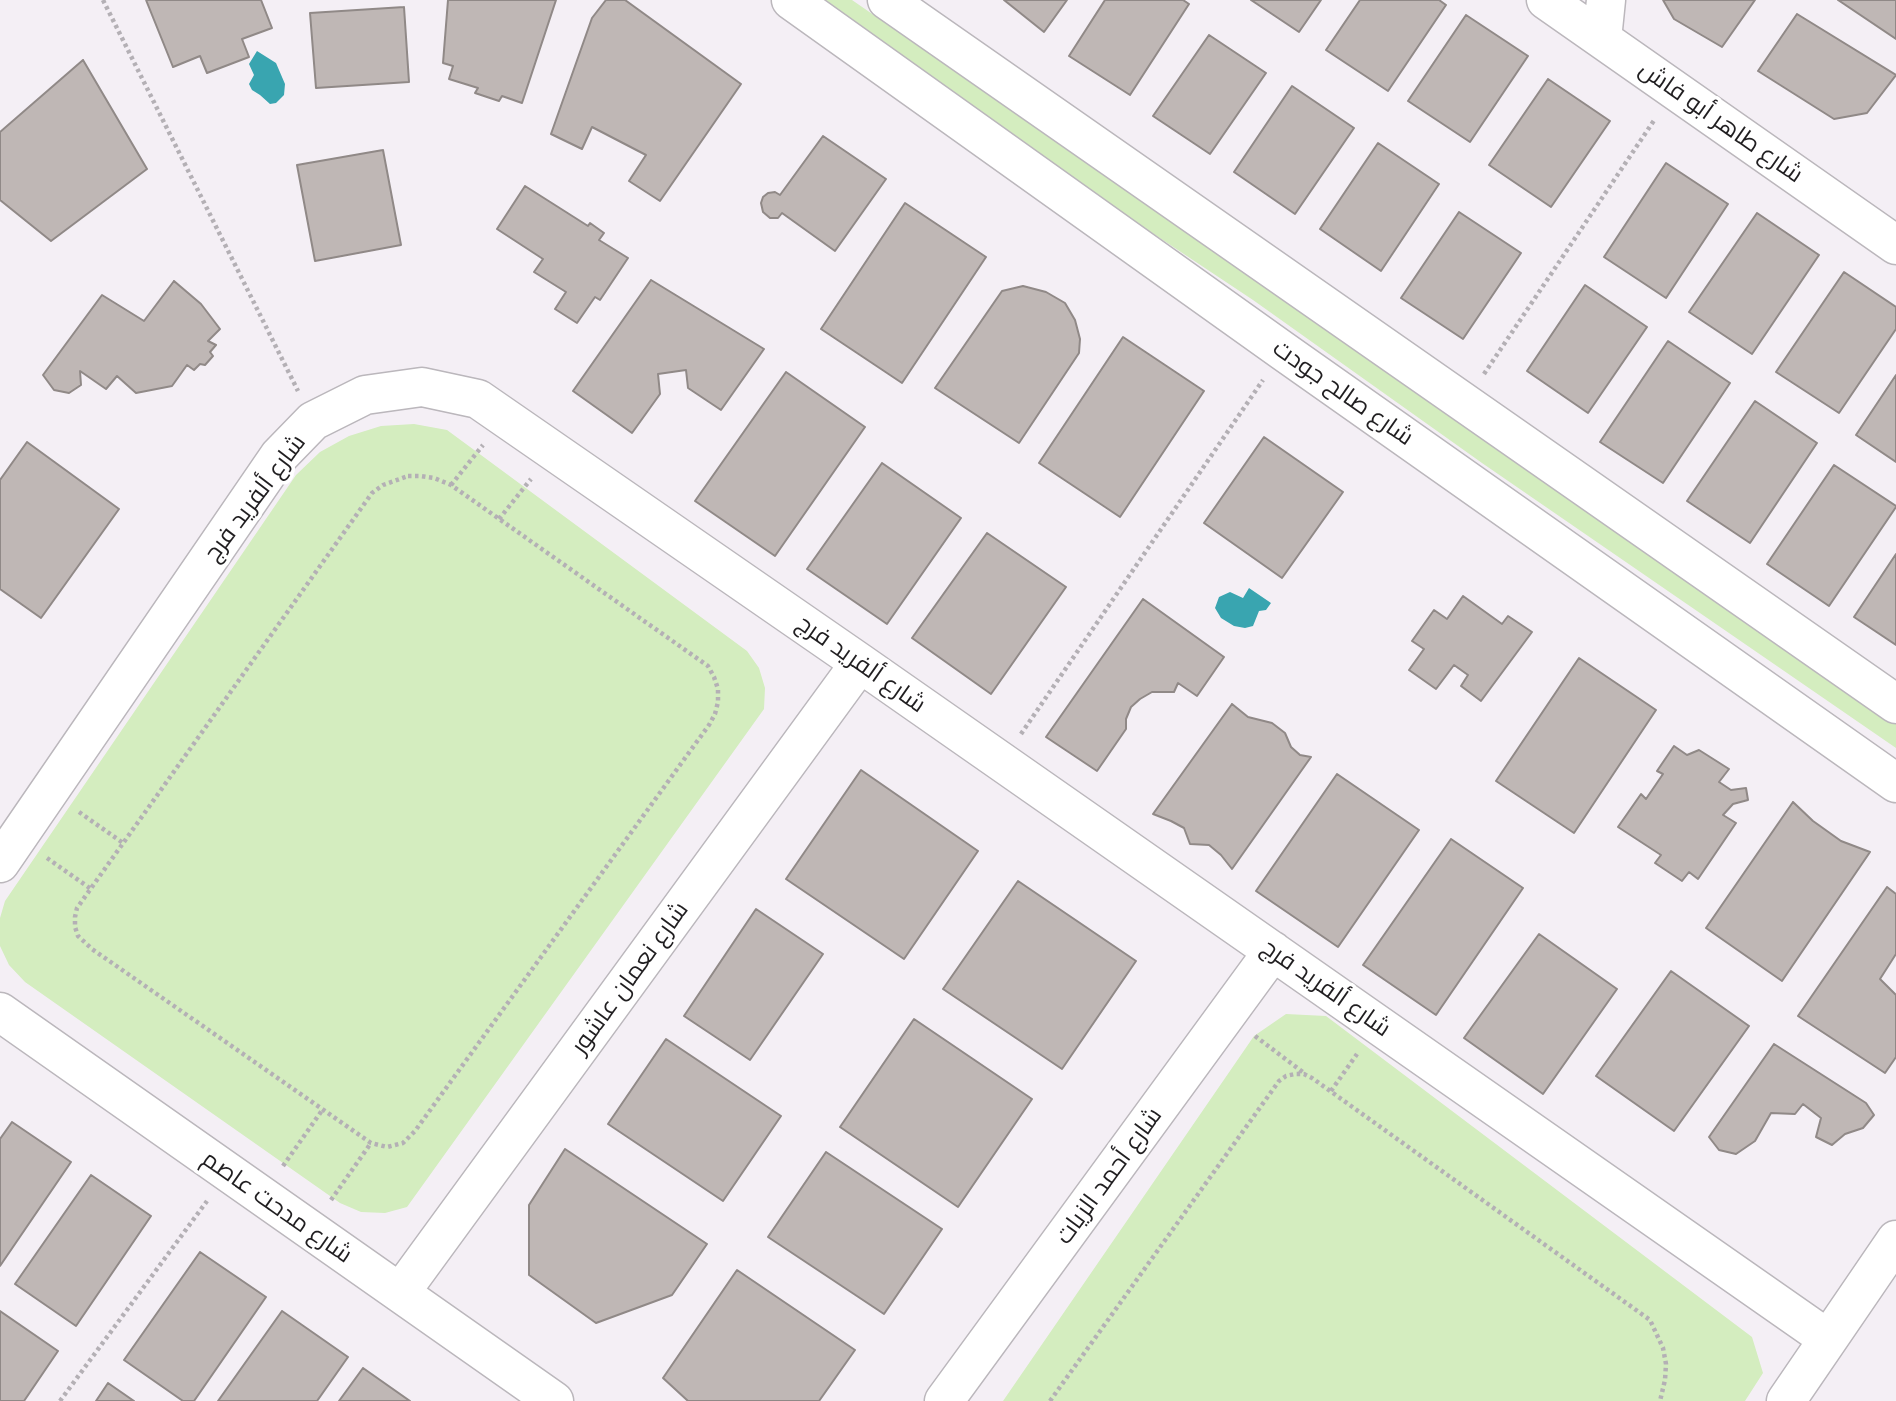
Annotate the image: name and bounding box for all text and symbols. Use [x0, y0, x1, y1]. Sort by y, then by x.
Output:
street label: شارع طاهر أبو فاش [1633, 55, 1809, 189]
street label: شارع صالح جودت [1267, 334, 1419, 452]
street label: شارع ألفريد فرج [198, 429, 312, 567]
street label: شارع ألفريد فرج [791, 609, 931, 719]
street label: شارع نعمان عاشور [565, 896, 695, 1060]
street label: شارع ألفريد فرج [1256, 933, 1396, 1043]
street label: شارع أحمد الزيات [1050, 1102, 1168, 1250]
street label: شارع مدحت عاصم [196, 1145, 358, 1269]

